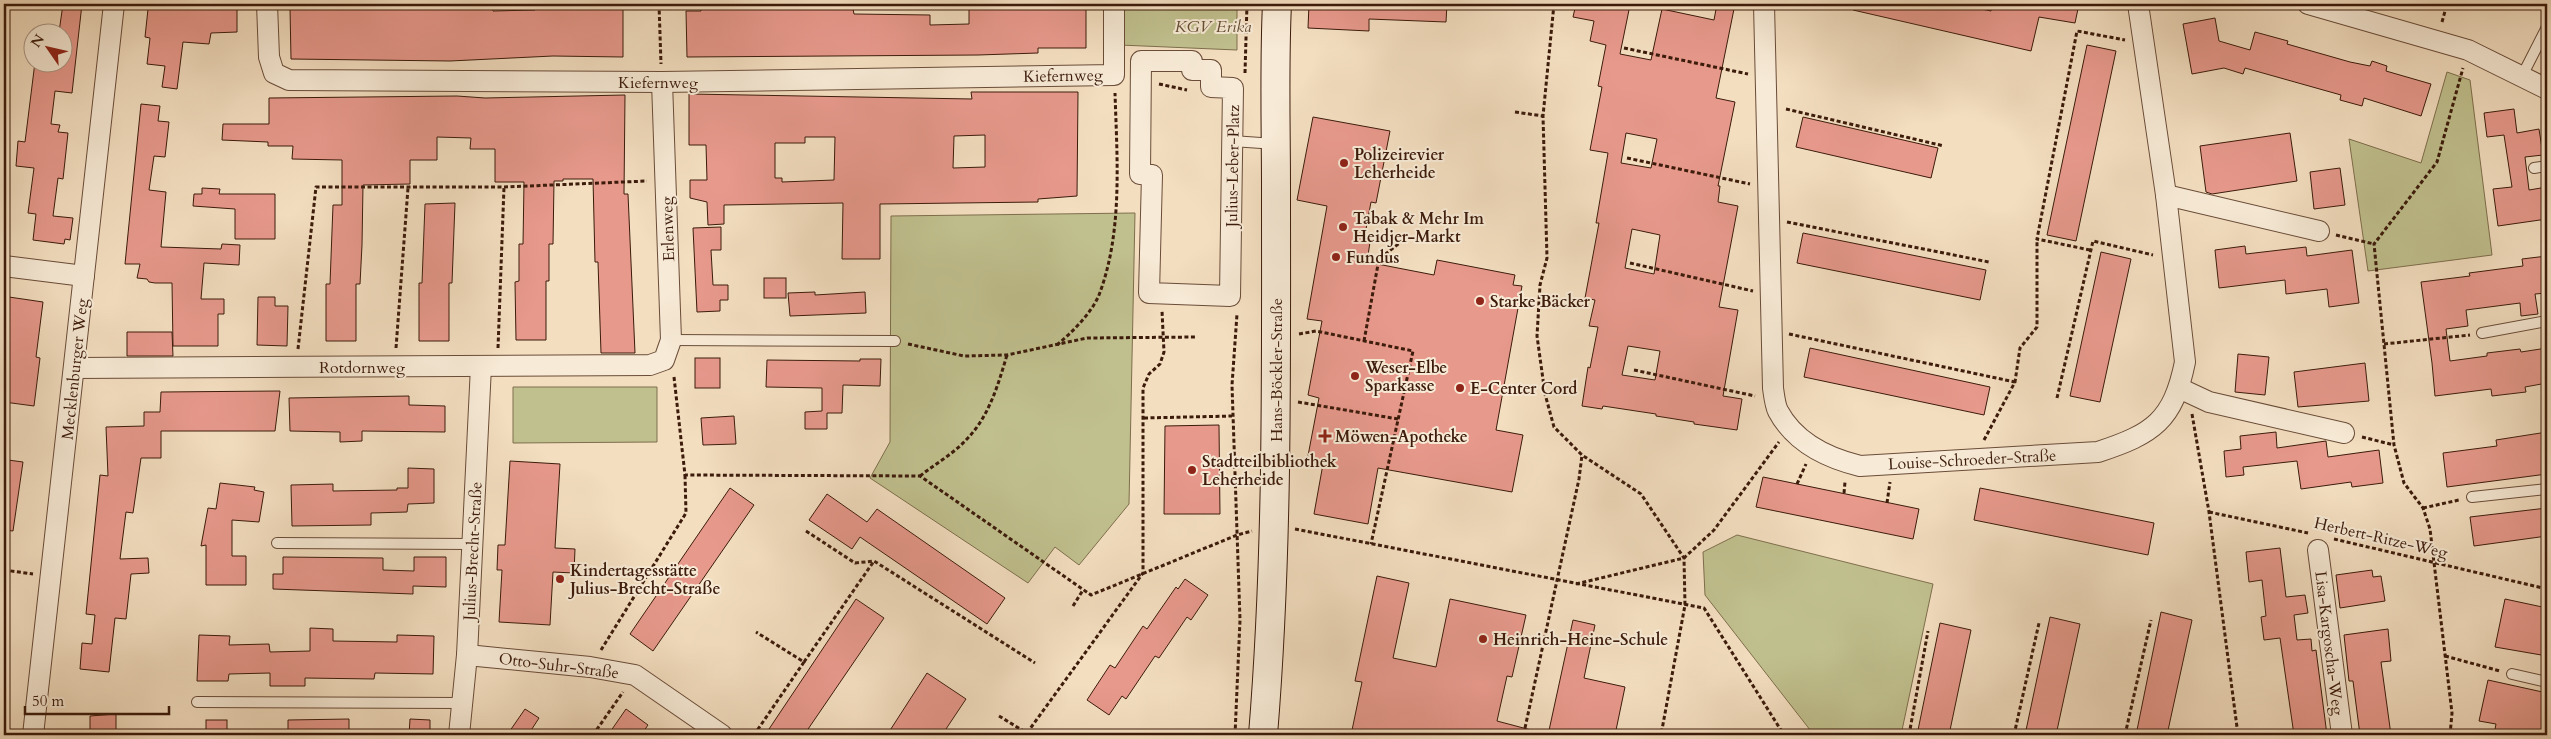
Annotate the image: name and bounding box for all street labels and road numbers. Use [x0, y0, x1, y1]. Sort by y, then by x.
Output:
street label: Kiefernweg [1023, 64, 1103, 88]
street label: Kiefernweg [618, 72, 698, 94]
street label: Julius-Leber-Platz [1221, 105, 1245, 229]
street label: Erlenweg [656, 196, 680, 262]
street label: Mecklenburger Weg [57, 297, 93, 441]
street label: Hans-Böckler-Straße [1266, 298, 1288, 442]
street label: Rotdornweg [319, 357, 405, 379]
street label: Louise-Schroeder-Straße [1887, 445, 2057, 475]
street label: Julius-Brecht-Straße [458, 481, 488, 623]
street label: Herbert-Ritze-Weg [2312, 512, 2450, 564]
street label: Lisa-Kargoscha-Weg [2309, 570, 2349, 717]
street label: Otto-Suhr-Straße [498, 648, 620, 684]

